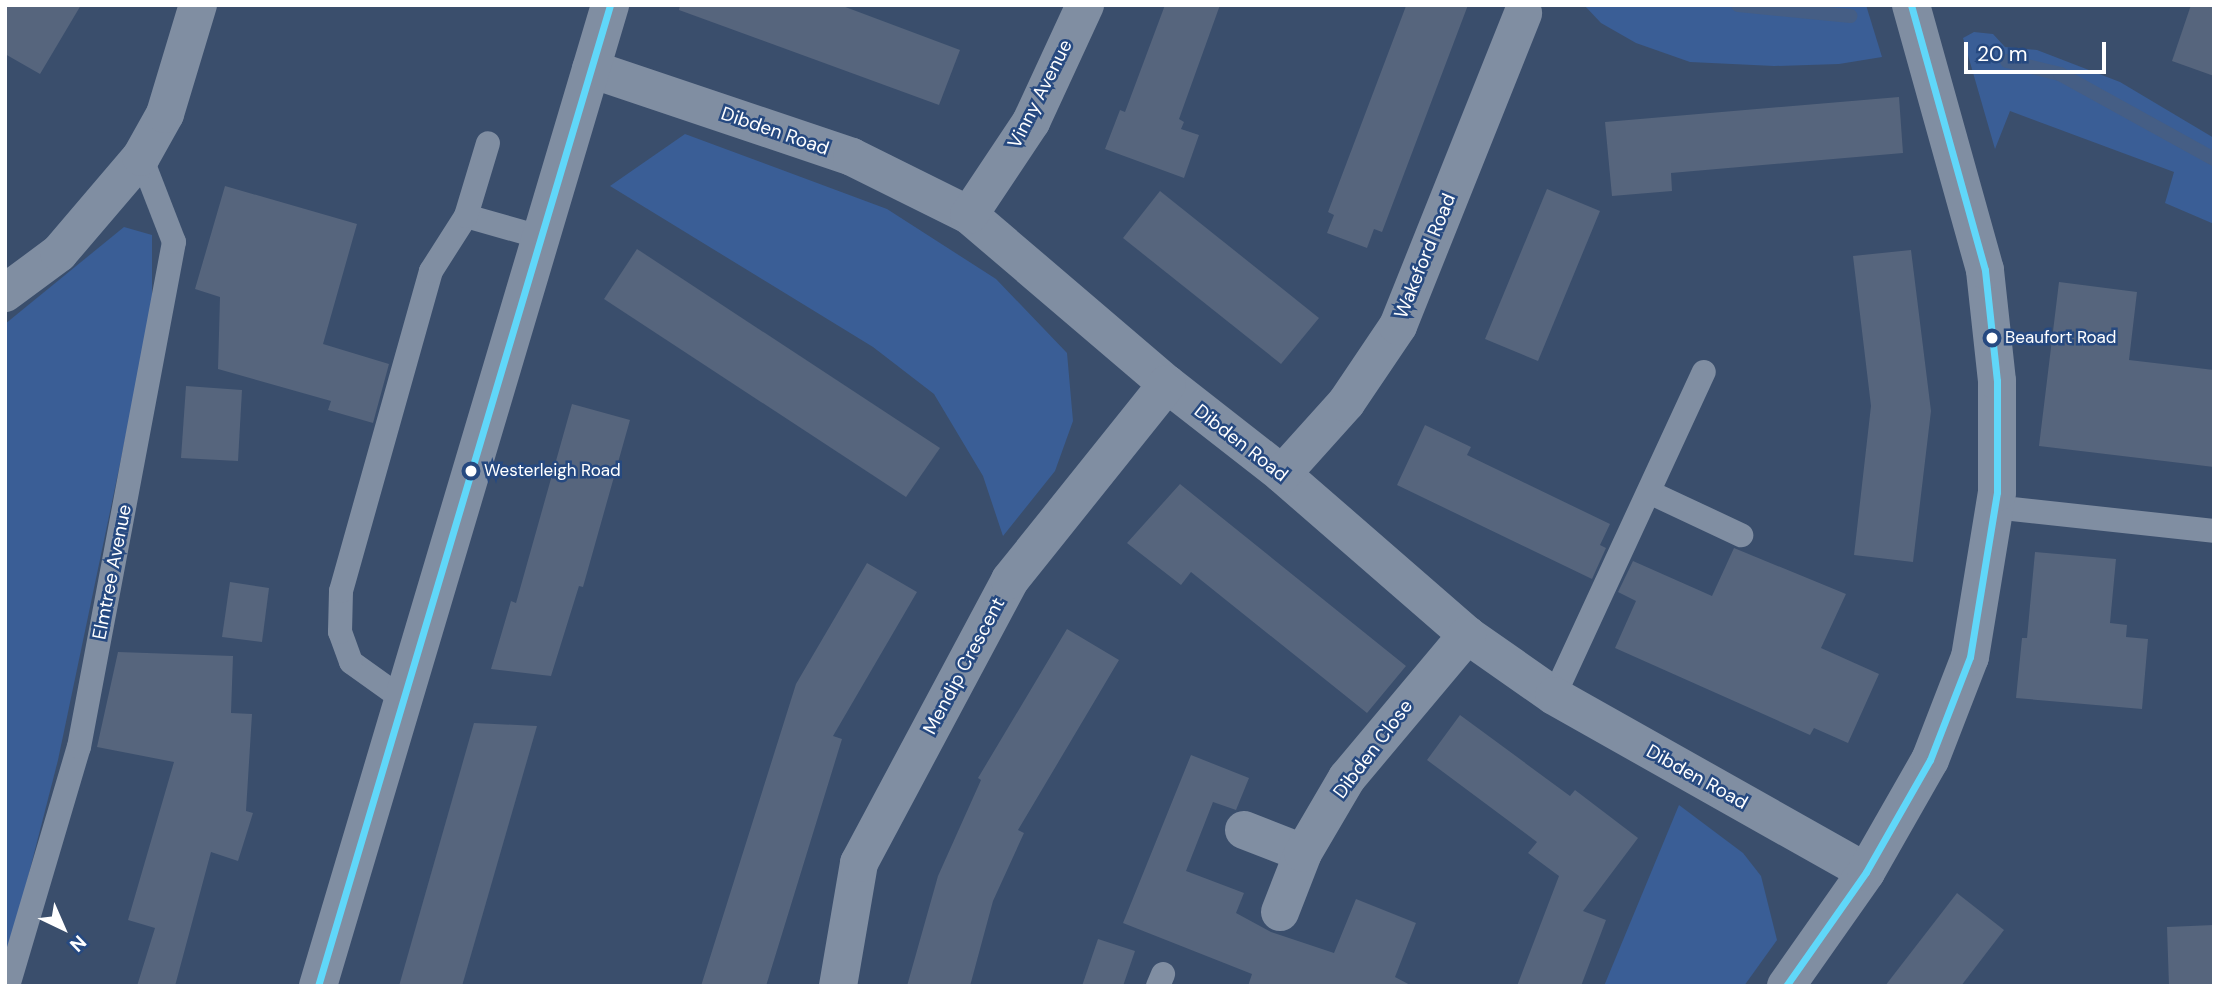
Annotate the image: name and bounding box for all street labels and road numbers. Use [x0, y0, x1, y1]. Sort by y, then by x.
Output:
street label: Vinny Avenue [1003, 36, 1077, 152]
street label: Dibden Road [718, 102, 832, 160]
street label: Wakeford Road [1390, 190, 1460, 322]
street label: Dibden Road [1190, 399, 1292, 487]
street label: Elmtree Avenue [88, 502, 136, 642]
street label: Mendip Crescent [918, 594, 1010, 738]
street label: Dibden Close [1328, 695, 1418, 803]
street label: Dibden Road [1642, 740, 1752, 814]

